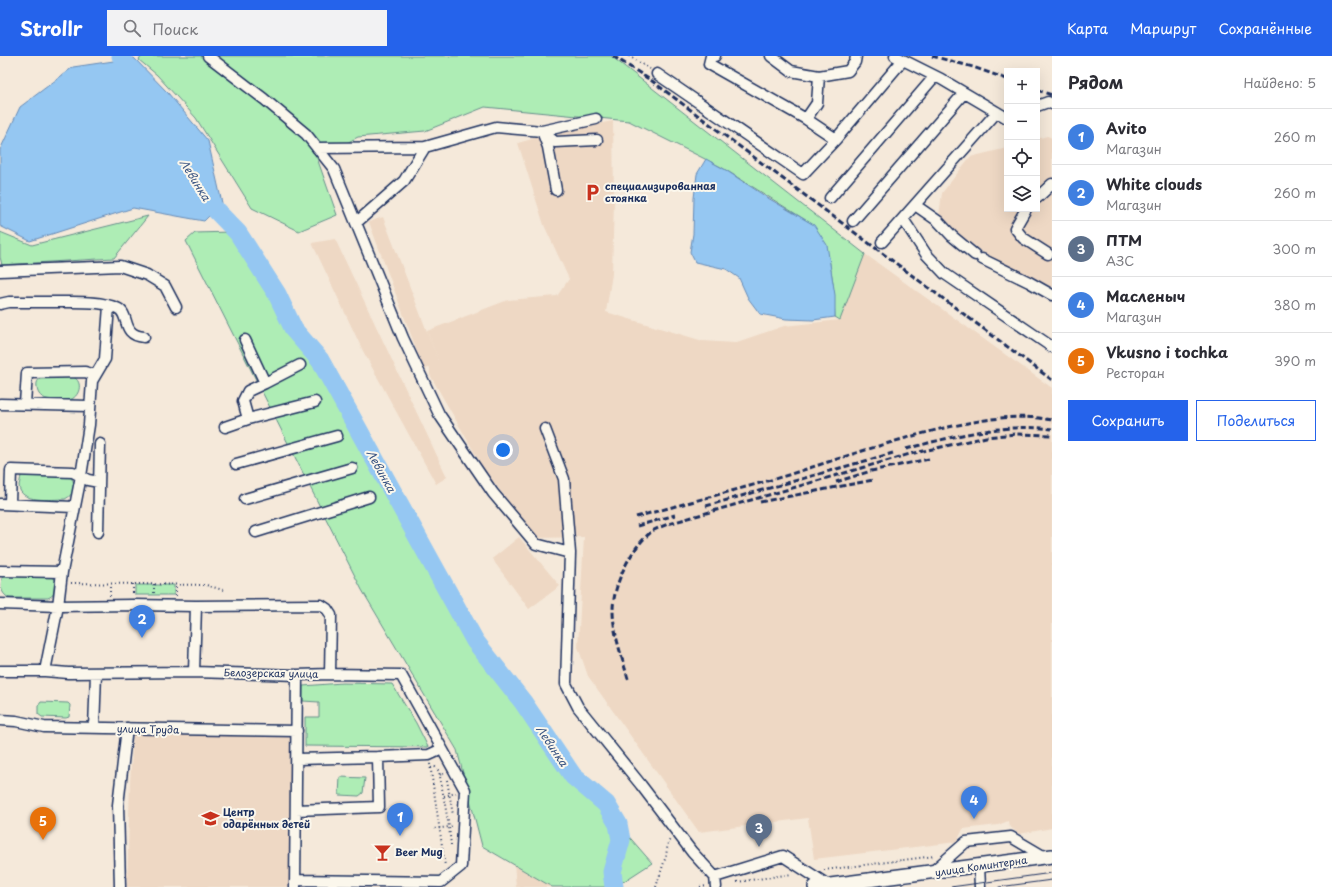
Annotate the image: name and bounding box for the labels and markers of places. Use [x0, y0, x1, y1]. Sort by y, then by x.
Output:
place label: специализированная стоянка [605, 178, 716, 205]
parking icon: специализированная стоянка [582, 182, 602, 202]
pin: 2 [129, 605, 155, 638]
pin: 4 [961, 786, 987, 819]
pin: 1 [387, 803, 413, 836]
place label: Центр одарённых детей [223, 804, 310, 831]
pin: 5 [30, 807, 56, 840]
school or university icon: Центр одарённых детей [200, 808, 220, 828]
pin: 3 [746, 814, 772, 847]
bar icon: Beer Mug [372, 842, 392, 862]
place label: Beer Mug [395, 844, 443, 859]

